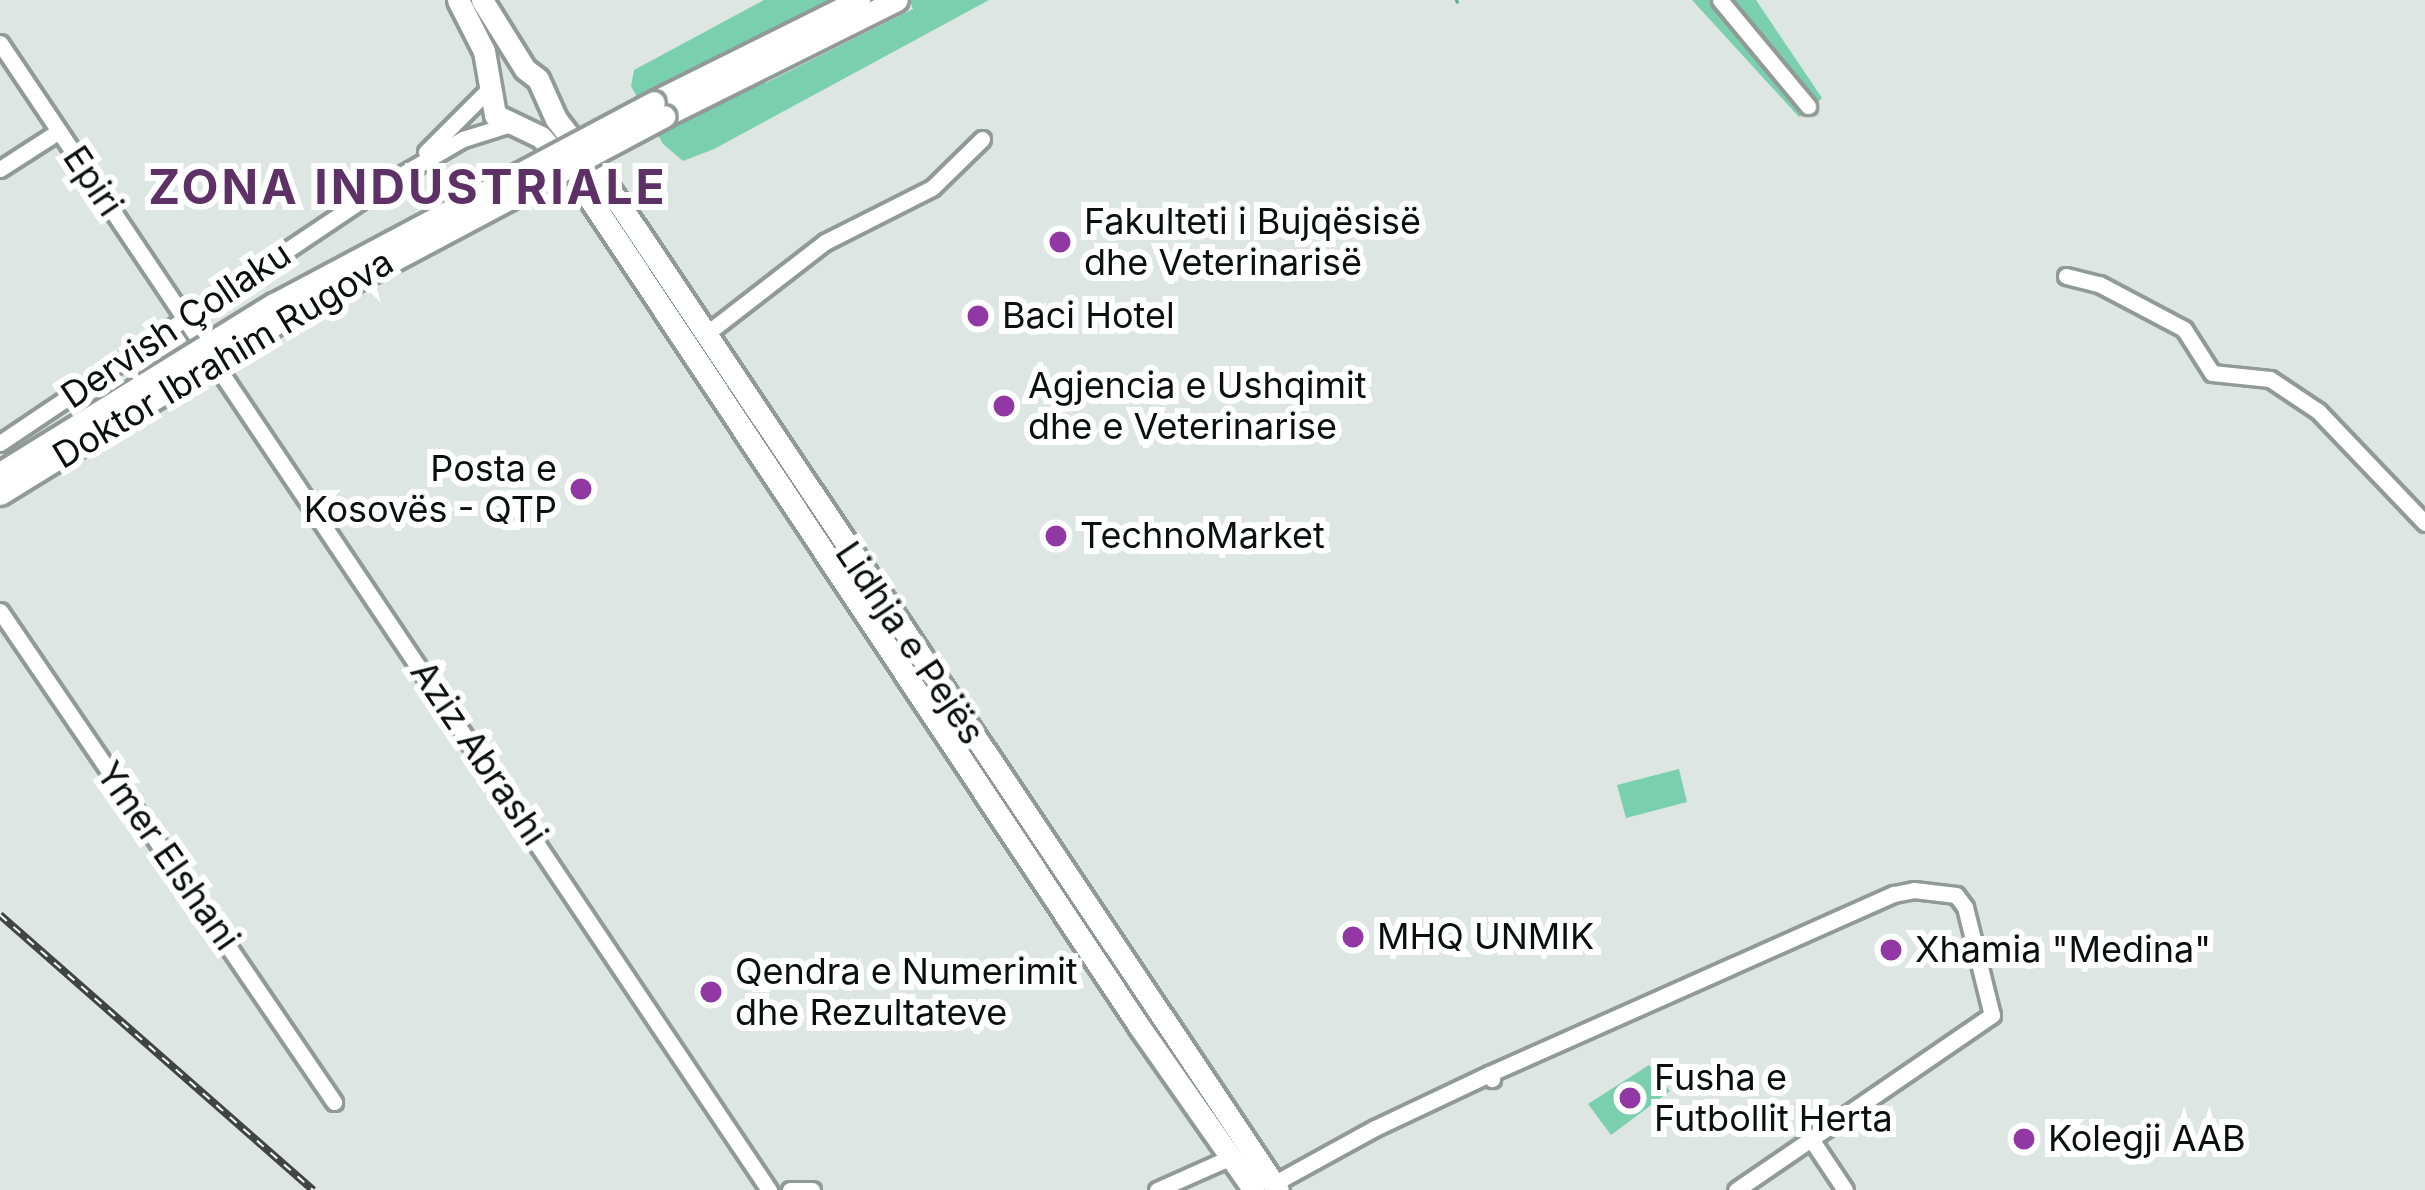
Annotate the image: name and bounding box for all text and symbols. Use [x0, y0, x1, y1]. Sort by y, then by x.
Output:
street label: Epiri [54, 138, 132, 224]
district label: ZONA INDUSTRIALE [148, 158, 668, 216]
place label: Fakulteti i Bujqësisë dhe Veterinarisë [1084, 199, 1421, 284]
marker: Fakulteti i Bujqësisë dhe Veterinarisë [1047, 229, 1073, 255]
street label: Dervish Çollaku [53, 232, 299, 418]
street label: Doktor Ibrahim Rugova [45, 240, 401, 478]
place label: Baci Hotel [1002, 294, 1175, 338]
marker: Baci Hotel [965, 303, 991, 329]
place label: Agjencia e Ushqimit dhe e Veterinarise [1028, 363, 1367, 448]
marker: Agjencia e Ushqimit dhe e Veterinarise [991, 393, 1017, 419]
place label: Posta e Kosovës - QTP [304, 446, 557, 531]
marker: Posta e Kosovës - QTP [568, 476, 594, 502]
place label: TechnoMarket [1080, 514, 1325, 558]
marker: TechnoMarket [1043, 523, 1069, 549]
street label: Lidhja e Pejës [826, 533, 994, 753]
street label: Aziz Abrashi [402, 653, 556, 853]
street label: Ymer Elshani [87, 753, 249, 959]
place label: MHQ UNMIK [1377, 915, 1594, 959]
marker: MHQ UNMIK [1340, 924, 1366, 950]
place label: Xhamia "Medina" [1915, 928, 2211, 972]
marker: Xhamia "Medina" [1878, 937, 1904, 963]
place label: Qendra e Numerimit dhe Rezultateve [735, 949, 1078, 1034]
marker: Qendra e Numerimit dhe Rezultateve [698, 979, 724, 1005]
place label: Fusha e Futbollit Herta [1654, 1055, 1893, 1140]
marker: Fusha e Futbollit Herta [1617, 1085, 1643, 1111]
place label: Kolegji AAB [2048, 1117, 2245, 1161]
marker: Kolegji AAB [2011, 1126, 2037, 1152]

